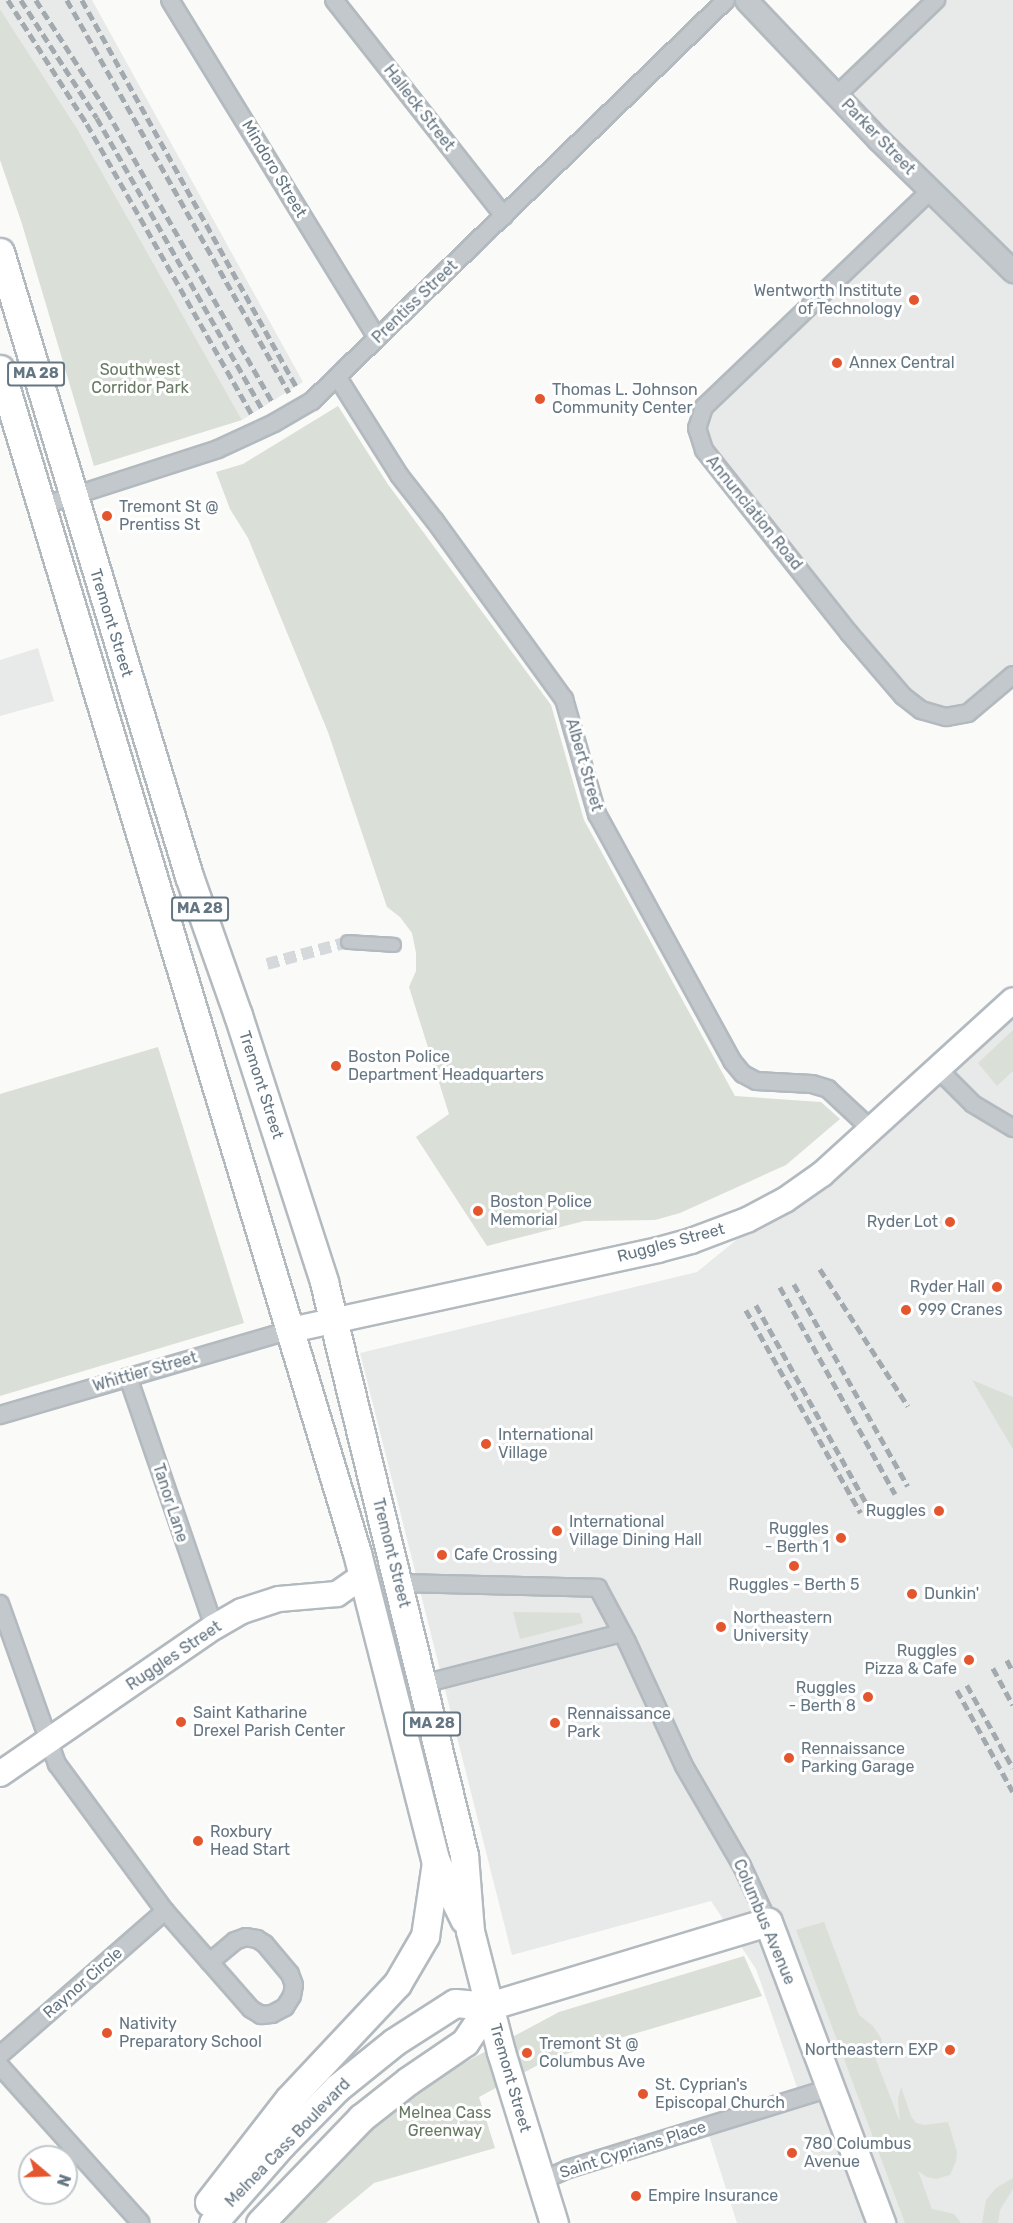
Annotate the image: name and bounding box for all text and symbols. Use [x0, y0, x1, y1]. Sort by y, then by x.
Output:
street label: Halleck Street [379, 61, 459, 155]
street label: Parker Street [837, 95, 919, 179]
street label: Mindoro Street [237, 117, 311, 221]
street label: Prentiss Street [368, 256, 462, 348]
place label: Wentworth Institute of Technology [753, 281, 902, 319]
marker: Wentworth Institute of Technology [907, 293, 921, 307]
place label: Annex Central [849, 353, 955, 373]
marker: Annex Central [830, 356, 844, 370]
park label: Southwest Corridor Park [91, 360, 189, 398]
road number: MA 28 [6, 362, 66, 386]
place label: Thomas L. Johnson Community Center [552, 380, 698, 418]
marker: Thomas L. Johnson Community Center [533, 392, 547, 406]
street label: Annunciation Road [702, 452, 806, 574]
place label: Tremont St @ Prentiss St [119, 497, 218, 535]
marker: Tremont St @ Prentiss St [100, 509, 114, 523]
street label: Tremont Street [85, 567, 137, 679]
street label: Albert Street [562, 716, 606, 814]
road number: MA 28 [170, 897, 230, 921]
street label: Tremont Street [235, 1029, 287, 1141]
place label: Boston Police Department Headquarters [348, 1047, 544, 1085]
marker: Boston Police Department Headquarters [329, 1059, 343, 1073]
place label: Boston Police Memorial [490, 1192, 592, 1230]
marker: Boston Police Memorial [471, 1204, 485, 1218]
place label: Ryder Lot [866, 1212, 938, 1232]
marker: Ryder Lot [943, 1215, 957, 1229]
street label: Ruggles Street [615, 1219, 727, 1267]
place label: Ryder Hall [909, 1277, 985, 1297]
marker: Ryder Hall [990, 1280, 1004, 1294]
place label: 999 Cranes [918, 1300, 1003, 1320]
marker: 999 Cranes [899, 1303, 913, 1317]
street label: Whittier Street [90, 1348, 200, 1396]
place label: International Village [498, 1425, 593, 1463]
marker: International Village [479, 1437, 493, 1451]
street label: Tanor Lane [148, 1461, 192, 1545]
street label: Tremont Street [368, 1496, 414, 1610]
place label: Ruggles [866, 1501, 926, 1521]
marker: Ruggles [930, 1502, 948, 1520]
place label: International Village Dining Hall [569, 1512, 702, 1550]
place label: Ruggles - Berth 1 [765, 1519, 829, 1557]
marker: International Village Dining Hall [550, 1524, 564, 1538]
marker: Ruggles - Berth 1 [834, 1531, 848, 1545]
place label: Cafe Crossing [454, 1545, 557, 1565]
marker: Cafe Crossing [435, 1548, 449, 1562]
marker: Ruggles - Berth 5 [787, 1559, 801, 1573]
place label: Ruggles - Berth 5 [729, 1575, 859, 1595]
place label: Dunkin' [924, 1584, 979, 1604]
marker: Dunkin' [905, 1587, 919, 1601]
place label: Northeastern University [733, 1608, 832, 1646]
street label: Ruggles Street [123, 1617, 225, 1695]
marker: Northeastern University [714, 1620, 728, 1634]
place label: Ruggles Pizza & Cafe [864, 1641, 957, 1679]
marker: Ruggles Pizza & Cafe [962, 1653, 976, 1667]
place label: Ruggles - Berth 8 [789, 1678, 856, 1716]
marker: Ruggles - Berth 8 [861, 1690, 875, 1704]
place label: Saint Katharine Drexel Parish Center [193, 1703, 345, 1741]
place label: Rennaissance Park [567, 1704, 671, 1742]
road number: MA 28 [402, 1712, 462, 1736]
marker: Saint Katharine Drexel Parish Center [174, 1715, 188, 1729]
marker: Rennaissance Park [548, 1716, 562, 1730]
place label: Rennaissance Parking Garage [801, 1739, 914, 1777]
marker: Rennaissance Parking Garage [782, 1751, 796, 1765]
place label: Roxbury Head Start [210, 1822, 290, 1860]
marker: Roxbury Head Start [191, 1834, 205, 1848]
street label: Columbus Avenue [729, 1856, 799, 1988]
street label: Raynor Circle [39, 1943, 127, 2023]
place label: Nativity Preparatory School [119, 2014, 262, 2052]
street label: Tremont Street [485, 2021, 535, 2135]
marker: Nativity Preparatory School [100, 2026, 114, 2040]
place label: Tremont St @ Columbus Ave [539, 2034, 646, 2072]
place label: Northeastern EXP [805, 2040, 938, 2060]
marker: Northeastern EXP [943, 2043, 957, 2057]
marker: Tremont St @ Columbus Ave [520, 2046, 534, 2060]
street label: Melnea Cass Boulevard [222, 2075, 354, 2211]
place label: St. Cyprian's Episcopal Church [655, 2075, 785, 2113]
marker: St. Cyprian's Episcopal Church [636, 2087, 650, 2101]
park label: Melnea Cass Greenway [399, 2103, 491, 2141]
street label: Saint Cyprians Place [557, 2117, 709, 2183]
place label: 780 Columbus Avenue [804, 2134, 911, 2172]
north arrow [18, 2145, 78, 2205]
marker: 780 Columbus Avenue [785, 2146, 799, 2160]
text: N [53, 2172, 74, 2189]
place label: Empire Insurance [648, 2186, 778, 2206]
marker: Empire Insurance [629, 2189, 643, 2203]

